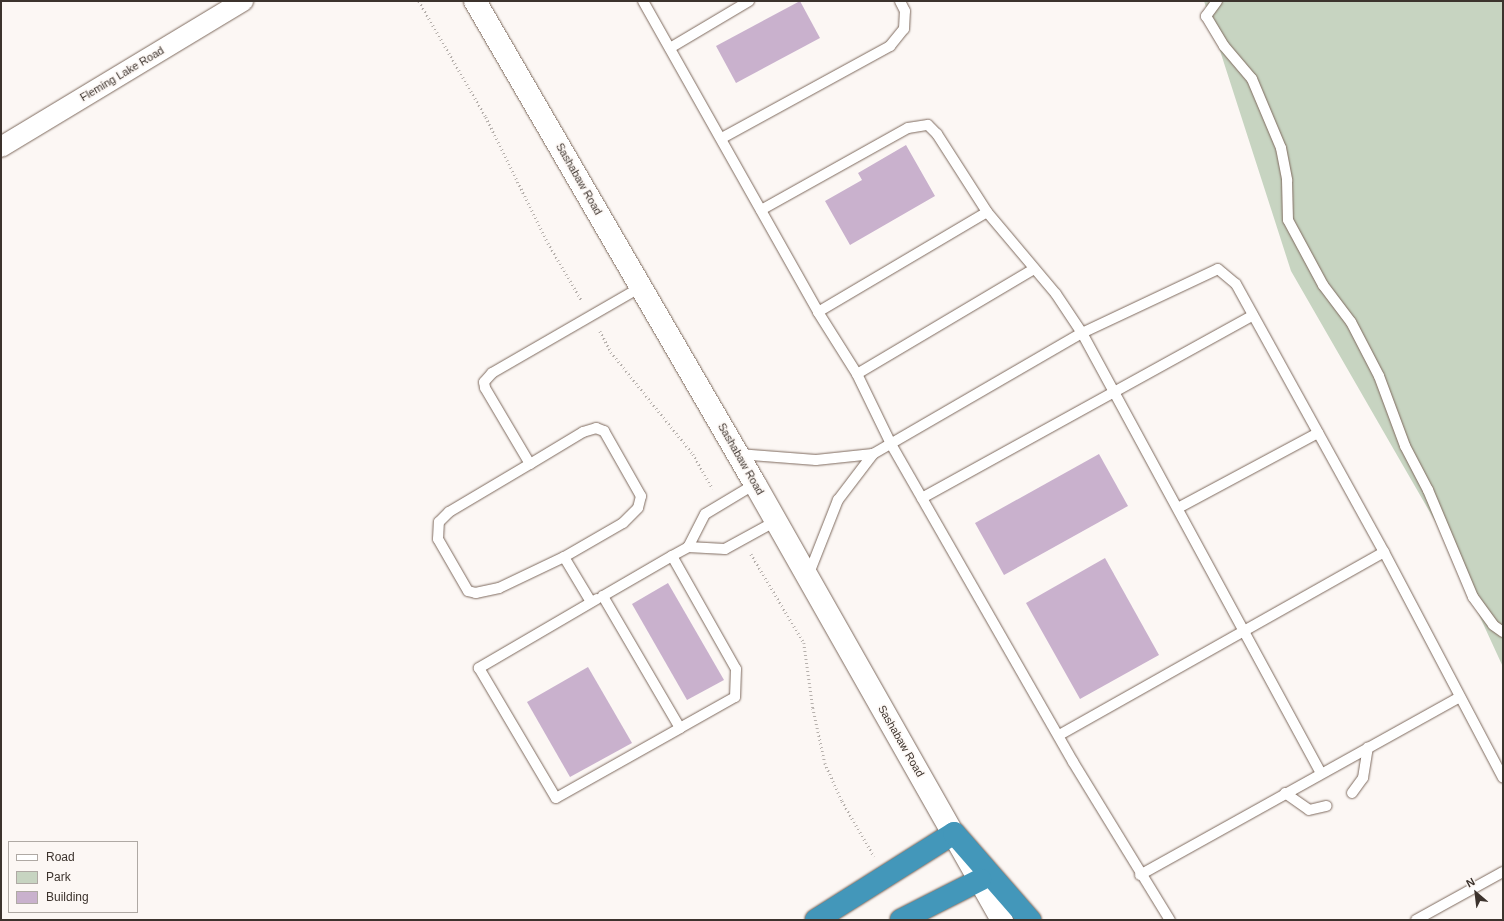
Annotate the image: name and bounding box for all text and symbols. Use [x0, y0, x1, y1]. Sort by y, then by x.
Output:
street label: Fleming Lake Road [78, 44, 166, 104]
street label: Sashabaw Road [553, 141, 605, 217]
street label: Sashabaw Road [715, 421, 767, 497]
street label: Sashabaw Road [875, 703, 927, 779]
legend [8, 841, 138, 913]
text: Road [46, 850, 75, 864]
text: Park [46, 870, 71, 884]
north arrow [1456, 873, 1496, 913]
text: N [1464, 875, 1477, 890]
text: Building [46, 890, 89, 904]

